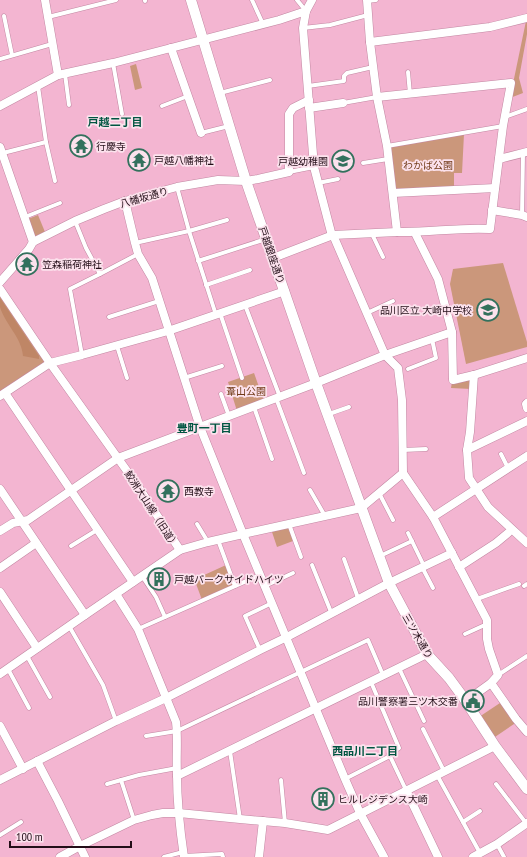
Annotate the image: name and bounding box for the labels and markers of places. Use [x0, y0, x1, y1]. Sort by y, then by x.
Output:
temple icon: 行慶寺 [68, 133, 94, 159]
place label: 行慶寺 [96, 140, 126, 153]
temple icon: 戸越八幡神社 [126, 147, 152, 173]
school or university icon: 戸越幼稚園 [330, 148, 356, 174]
place label: 戸越八幡神社 [154, 154, 214, 167]
place label: 戸越幼稚園 [278, 155, 328, 168]
temple icon: 笠森稲荷神社 [14, 251, 40, 277]
place label: 笠森稲荷神社 [42, 258, 102, 271]
school or university icon: 品川区立 大崎中学校 [475, 297, 501, 323]
place label: 品川区立 大崎中学校 [380, 304, 472, 317]
temple icon: 西教寺 [155, 478, 181, 504]
place label: 西教寺 [184, 485, 214, 498]
building icon: 戸越パークサイドハイツ [146, 566, 172, 592]
place label: 戸越パークサイドハイツ [174, 573, 284, 586]
public building icon: 品川警察署三ツ木交番 [460, 688, 486, 714]
place label: 品川警察署三ツ木交番 [358, 695, 458, 708]
building icon: ヒルレジデンス大崎 [310, 786, 336, 812]
place label: ヒルレジデンス大崎 [338, 793, 428, 806]

